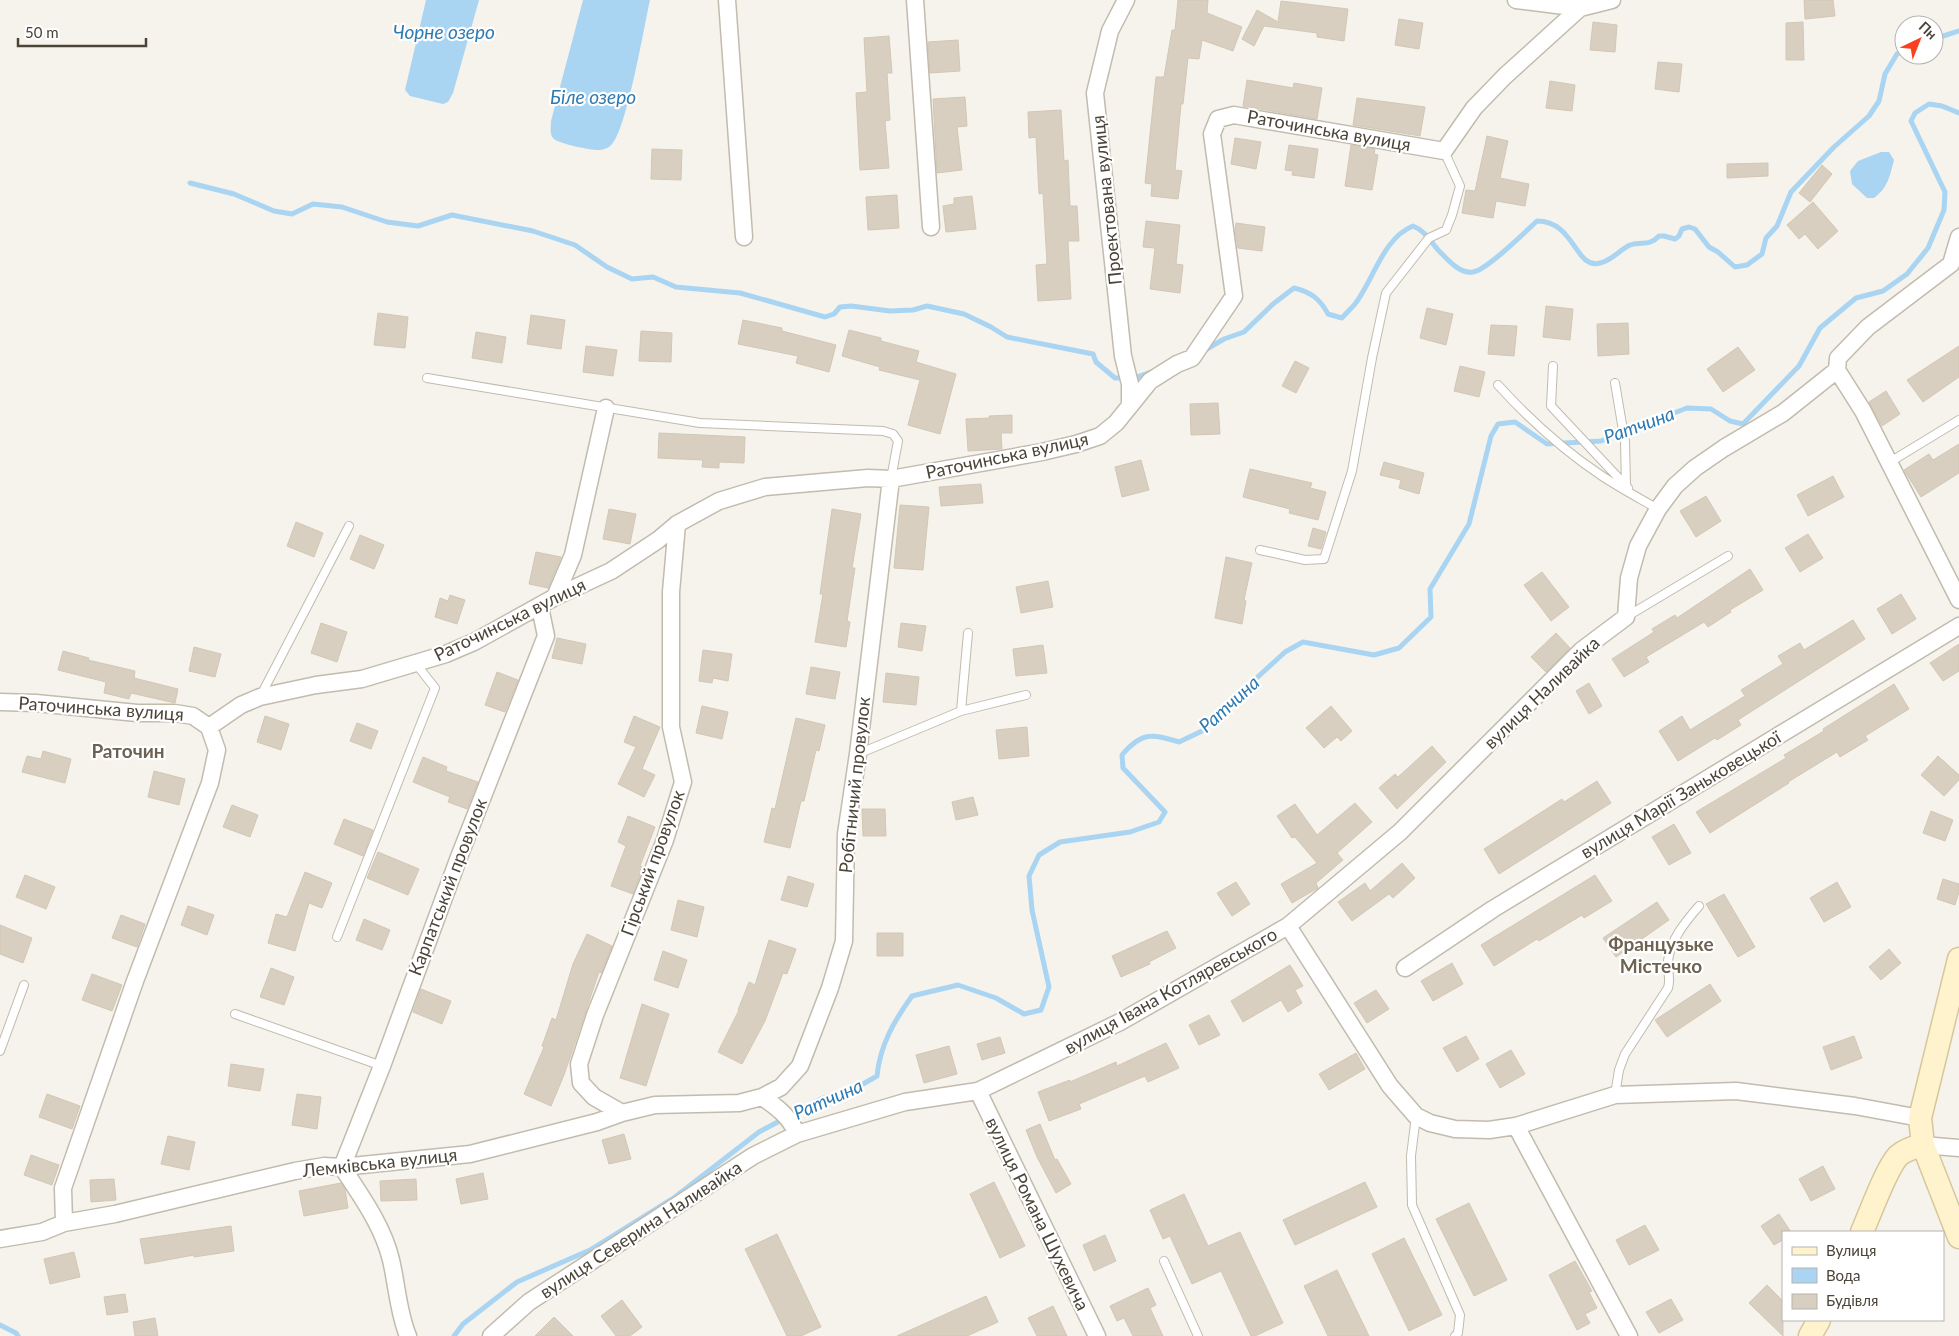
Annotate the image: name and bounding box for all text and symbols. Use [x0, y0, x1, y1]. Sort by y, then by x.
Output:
scale bar [18, 15, 145, 47]
north arrow [1894, 15, 1944, 65]
text: Пн [1916, 18, 1941, 43]
water label: Чорне озеро [393, 20, 495, 43]
text: 50 m [25, 23, 59, 41]
water label: Біле озеро [550, 85, 636, 108]
street label: Раточинська вулиця [1246, 105, 1413, 155]
street label: Проектована вулиця [1086, 114, 1126, 286]
water label: Ратчина [1600, 401, 1677, 448]
street label: Раточинська вулиця [923, 427, 1090, 483]
street label: Раточинська вулиця [430, 573, 589, 665]
street label: вулиця Наливайка [1479, 631, 1604, 753]
water label: Ратчина [1194, 670, 1264, 737]
street label: Раточинська вулиця [18, 691, 185, 725]
street label: Робітничий провулок [834, 695, 874, 874]
street label: вулиця Марії Заньковецької [1576, 725, 1785, 863]
district label: Раточин [91, 739, 165, 762]
street label: Гірський провулок [615, 786, 689, 939]
street label: Карпатський провулок [403, 794, 491, 978]
street label: вулиця Івана Котляревського [1060, 922, 1281, 1058]
district label: Французьке Містечко [1608, 932, 1714, 977]
water label: Ратчина [790, 1073, 866, 1124]
street label: вулиця Романа Шухевича [981, 1113, 1094, 1314]
street label: Лемківська вулиця [300, 1143, 458, 1181]
street label: вулиця Северина Наливайка [535, 1156, 745, 1303]
legend [1782, 1231, 1944, 1321]
text: Вулиця [1826, 1241, 1876, 1259]
text: Вода [1826, 1266, 1861, 1284]
text: Будівля [1826, 1291, 1878, 1309]

